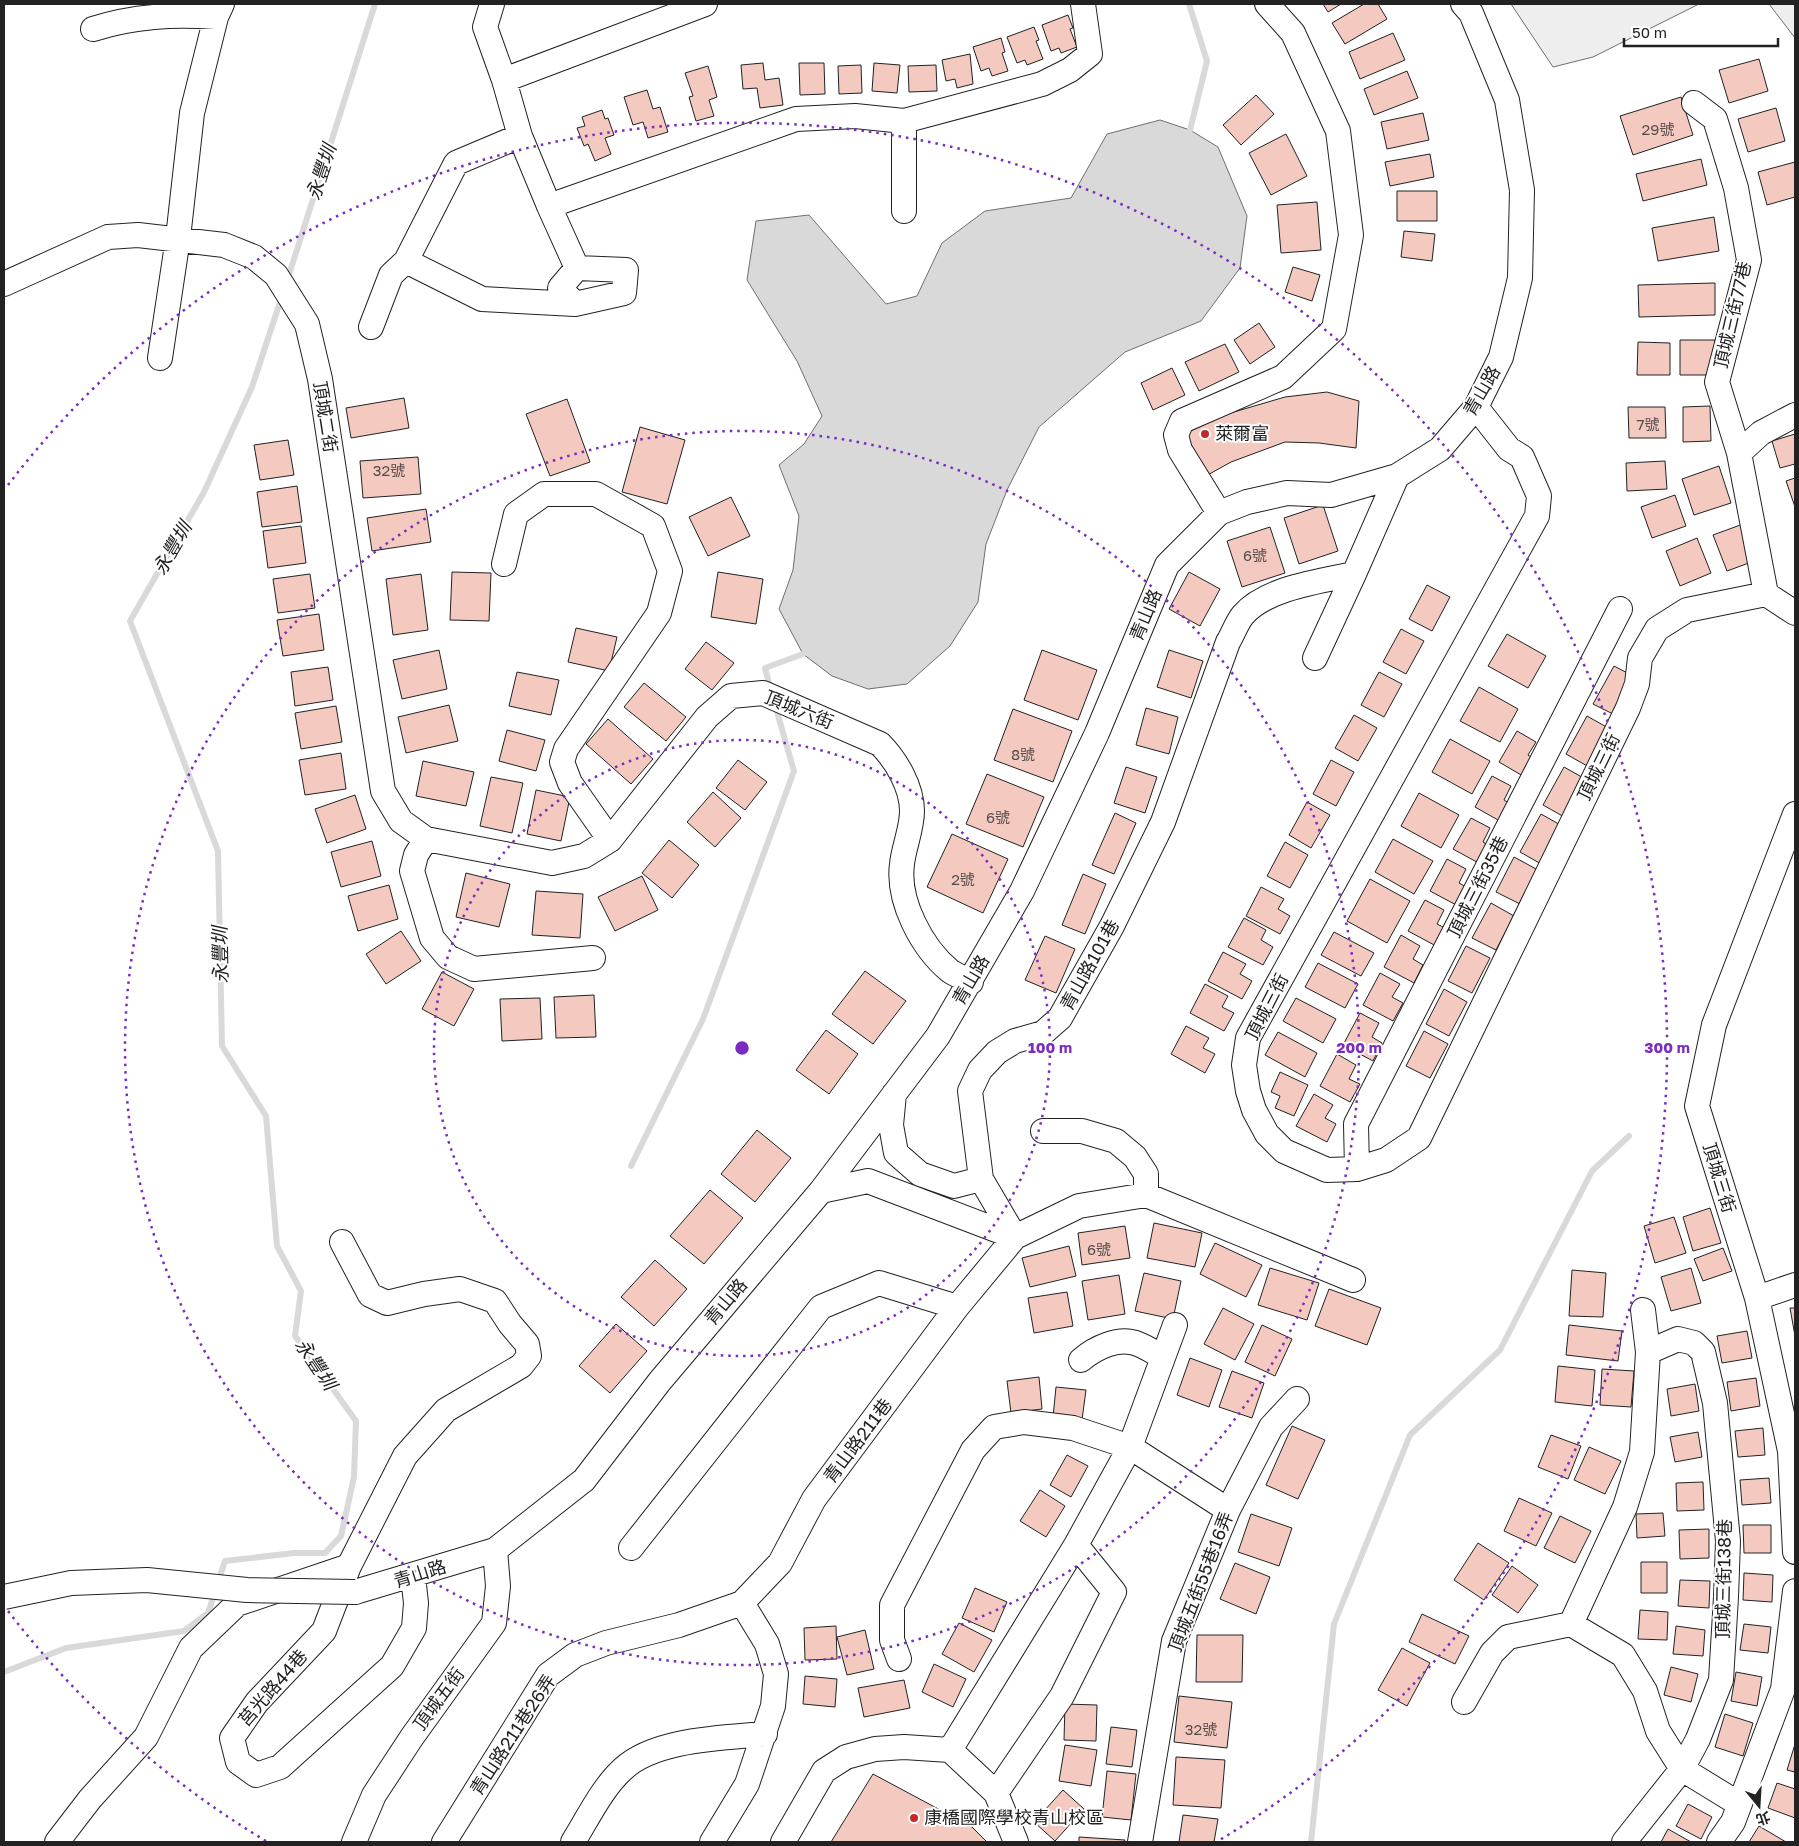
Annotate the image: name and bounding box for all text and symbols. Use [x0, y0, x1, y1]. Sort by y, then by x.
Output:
scale bar [1624, 15, 1778, 47]
text: 50 m [1632, 23, 1667, 41]
house number: 29號 [1642, 120, 1674, 138]
water label: 永豐圳 [301, 138, 341, 203]
street label: 頂城三街77巷 [1709, 259, 1755, 370]
street label: 青山路 [1458, 362, 1504, 419]
street label: 頂城二街 [309, 380, 342, 454]
house number: 7號 [1637, 415, 1659, 433]
place label: 萊爾富 [1215, 422, 1269, 444]
marker: 萊爾富 [1199, 428, 1211, 440]
house number: 32號 [373, 461, 405, 479]
water label: 永豐圳 [147, 515, 197, 578]
house number: 6號 [1243, 546, 1267, 564]
street label: 青山路 [1124, 585, 1166, 644]
street label: 頂城六街 [762, 685, 837, 733]
street label: 頂城三街 [1572, 729, 1624, 804]
house number: 8號 [1011, 745, 1035, 763]
house number: 6號 [986, 808, 1010, 826]
street label: 頂城三街35巷 [1442, 832, 1512, 941]
house number: 2號 [951, 870, 975, 888]
street label: 青山路101巷 [1055, 915, 1123, 1014]
water label: 永豐圳 [207, 923, 231, 984]
street label: 青山路 [947, 951, 993, 1008]
street label: 頂城三街 [1240, 969, 1292, 1044]
text: 100 m [1028, 1038, 1072, 1056]
text: 200 m [1336, 1038, 1382, 1056]
text: 300 m [1644, 1038, 1690, 1056]
centre of rings [733, 1039, 751, 1057]
street label: 頂城三街 [1699, 1140, 1741, 1215]
house number: 6號 [1087, 1240, 1111, 1258]
street label: 青山路 [699, 1274, 751, 1329]
water label: 永豐圳 [291, 1334, 344, 1396]
street label: 青山路211巷 [818, 1394, 896, 1487]
street label: 頂城五街55巷16弄 [1163, 1508, 1237, 1655]
street label: 頂城三街138巷 [1711, 1519, 1735, 1639]
street label: 青山路 [391, 1555, 449, 1591]
street label: 莒光路44巷 [233, 1645, 311, 1730]
street label: 頂城五街 [408, 1663, 468, 1734]
street label: 青山路211巷26弄 [465, 1670, 559, 1799]
house number: 32號 [1185, 1720, 1217, 1738]
north arrow [1734, 1781, 1784, 1831]
place label: 康橋國際學校青山校區 [924, 1806, 1104, 1828]
text: 北 [1754, 1809, 1772, 1829]
marker: 康橋國際學校青山校區 [908, 1812, 920, 1824]

